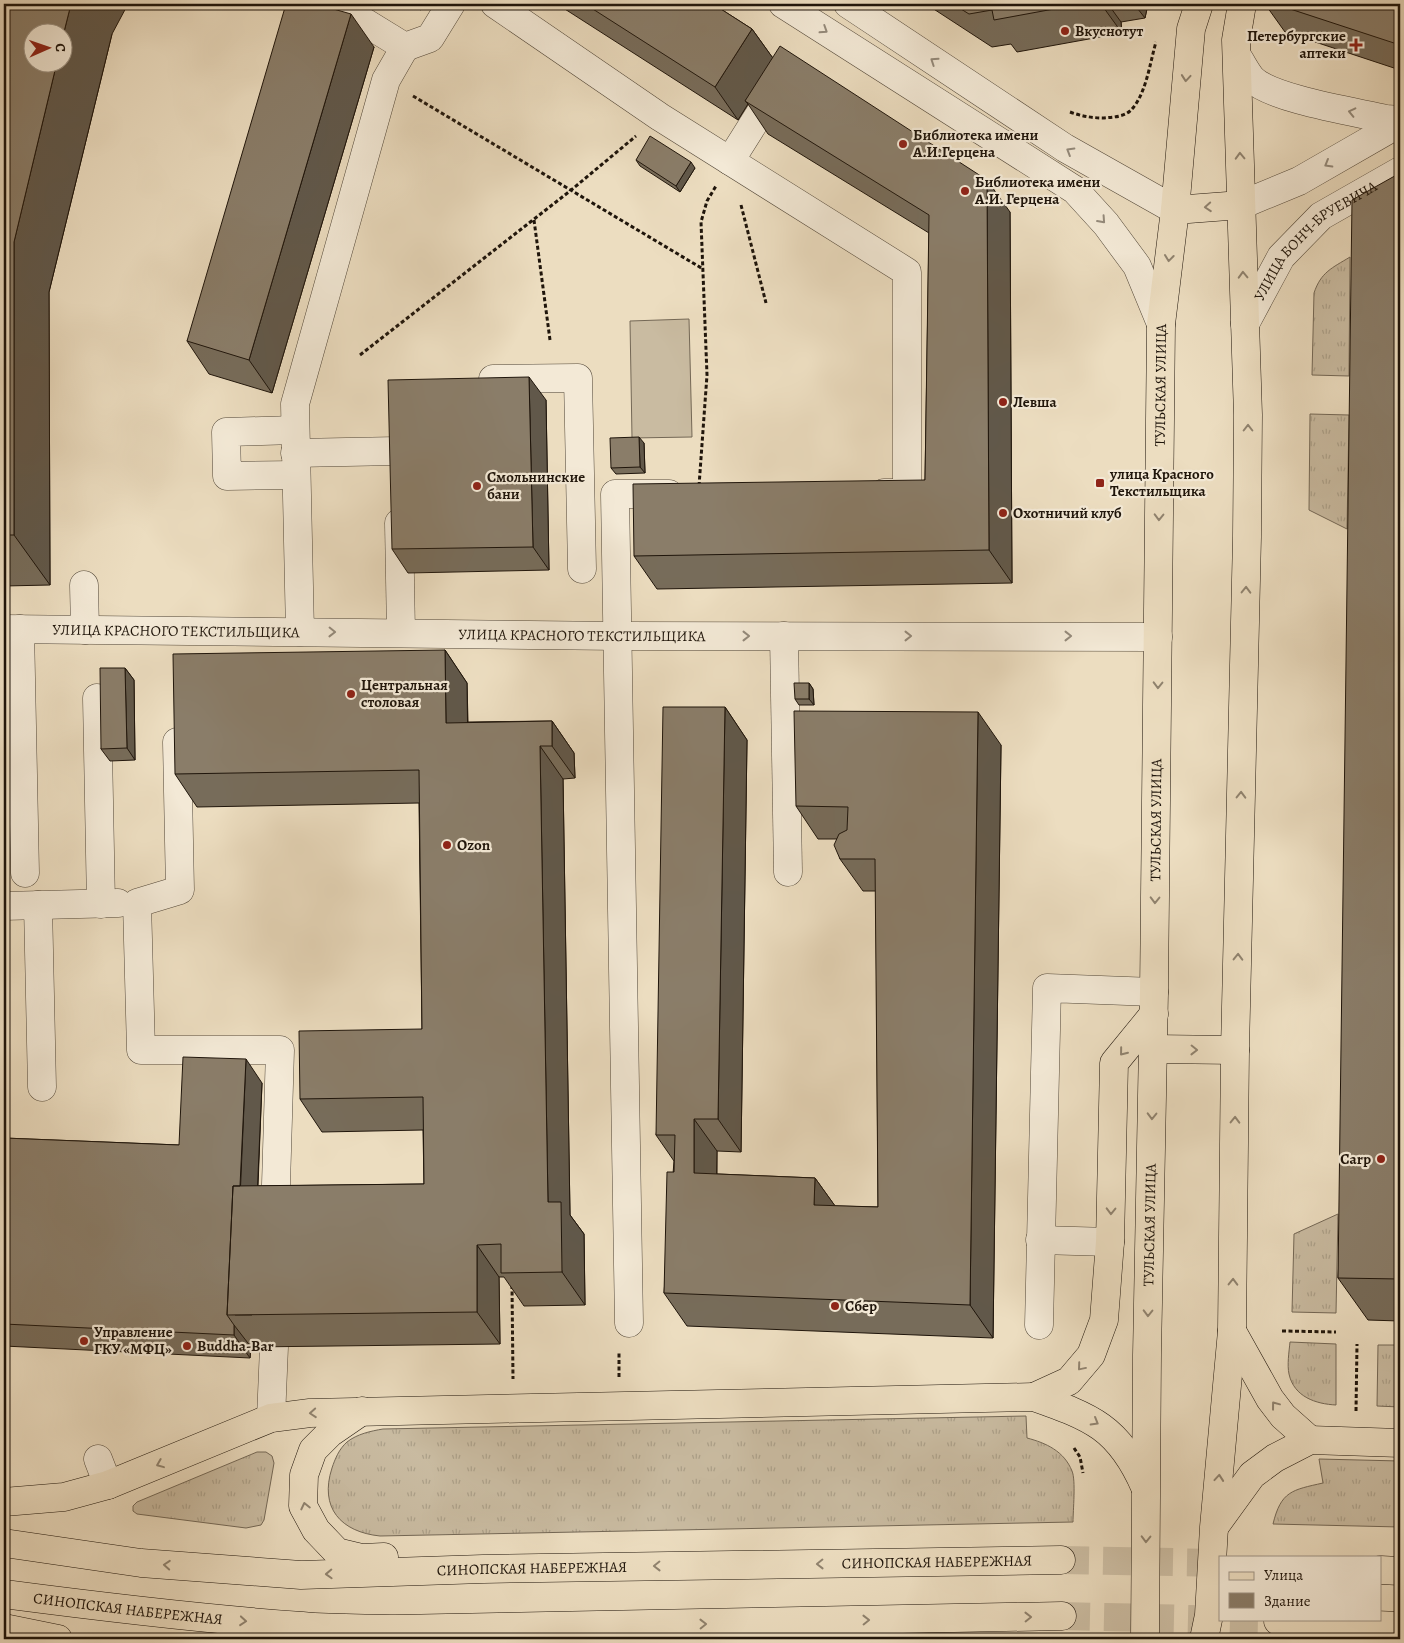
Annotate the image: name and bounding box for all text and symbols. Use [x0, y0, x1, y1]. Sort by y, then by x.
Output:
place label: Вкуснотут [1075, 21, 1143, 41]
north arrow [22, 22, 72, 72]
one-way arrow [818, 24, 827, 33]
marker: Вкуснотут [1059, 25, 1071, 37]
place label: Петербургские аптеки [1247, 26, 1346, 63]
marker: Петербургские аптеки [1350, 39, 1362, 51]
text: С [51, 43, 70, 53]
one-way arrow [930, 58, 940, 67]
one-way arrow [1181, 74, 1192, 82]
one-way arrow [1348, 107, 1357, 117]
place label: Библиотека имени А.И.Герцена [912, 125, 1038, 162]
marker: Библиотека имени А.И.Герцена [897, 138, 909, 150]
one-way arrow [1066, 147, 1075, 157]
one-way arrow [1235, 152, 1245, 160]
one-way arrow [1324, 158, 1333, 168]
place label: Библиотека имени А.И. Герцена [974, 172, 1100, 209]
street label: УЛИЦА БОНЧ-БРУЕВИЧА [1249, 176, 1381, 304]
marker: Библиотека имени А.И. Герцена [959, 185, 971, 197]
one-way arrow [1204, 202, 1212, 213]
one-way arrow [1096, 214, 1105, 223]
one-way arrow [1164, 254, 1175, 262]
one-way arrow [1238, 271, 1249, 279]
street label: ТУЛЬСКАЯ УЛИЦА [1150, 323, 1171, 446]
place label: Левша [1013, 392, 1058, 412]
marker: Левша [997, 396, 1009, 408]
one-way arrow [1243, 424, 1253, 432]
place label: улица Красного Текстильщика [1109, 464, 1214, 501]
place label: Смольнинские бани [487, 467, 585, 504]
marker: улица Красного Текстильщика [1094, 477, 1106, 489]
marker: Смольнинские бани [471, 480, 483, 492]
place label: Охотничий клуб [1013, 503, 1122, 523]
marker: Охотничий клуб [997, 507, 1009, 519]
one-way arrow [1154, 514, 1164, 521]
one-way arrow [1241, 586, 1251, 594]
street label: УЛИЦА КРАСНОГО ТЕКСТИЛЬЩИКА [52, 620, 300, 642]
street label: УЛИЦА КРАСНОГО ТЕКСТИЛЬЩИКА [458, 624, 706, 646]
one-way arrow [329, 627, 337, 637]
one-way arrow [742, 631, 750, 641]
one-way arrow [905, 631, 913, 641]
one-way arrow [1064, 631, 1072, 641]
place label: Центральная столовая [361, 675, 448, 712]
one-way arrow [1153, 682, 1163, 690]
marker: Центральная столовая [345, 688, 357, 700]
street label: ТУЛЬСКАЯ УЛИЦА [1145, 758, 1166, 881]
one-way arrow [1236, 791, 1247, 799]
place label: Ozon [457, 835, 491, 855]
marker: Ozon [441, 839, 453, 851]
one-way arrow [1150, 897, 1160, 905]
one-way arrow [1232, 953, 1243, 961]
one-way arrow [1190, 1045, 1198, 1055]
one-way arrow [1120, 1046, 1129, 1055]
one-way arrow [1147, 1112, 1157, 1120]
one-way arrow [1230, 1116, 1240, 1124]
place label: Carp [1340, 1149, 1371, 1169]
marker: Carp [1375, 1153, 1387, 1165]
street label: ТУЛЬСКАЯ УЛИЦА [1138, 1163, 1161, 1287]
one-way arrow [1106, 1208, 1116, 1215]
one-way arrow [1228, 1278, 1238, 1286]
place label: Сбер [845, 1296, 877, 1316]
marker: Сбер [829, 1300, 841, 1312]
one-way arrow [1143, 1310, 1153, 1317]
place label: Управление ГКУ «МФЦ» [94, 1322, 173, 1359]
marker: Управление ГКУ «МФЦ» [78, 1335, 90, 1347]
place label: Buddha-Bar [197, 1336, 274, 1356]
marker: Buddha-Bar [181, 1340, 193, 1352]
one-way arrow [1077, 1361, 1086, 1370]
one-way arrow [1272, 1402, 1281, 1411]
one-way arrow [309, 1407, 317, 1418]
one-way arrow [1089, 1416, 1098, 1426]
one-way arrow [156, 1458, 165, 1468]
one-way arrow [1213, 1474, 1224, 1482]
one-way arrow [300, 1502, 311, 1510]
one-way arrow [1141, 1536, 1151, 1544]
street label: СИНОПСКАЯ НАБЕРЕЖНАЯ [842, 1550, 1032, 1573]
legend [1219, 1556, 1382, 1620]
street label: СИНОПСКАЯ НАБЕРЕЖНАЯ [436, 1557, 627, 1581]
one-way arrow [816, 1559, 824, 1569]
one-way arrow [163, 1560, 171, 1571]
one-way arrow [653, 1561, 661, 1571]
text: Улица [1264, 1565, 1303, 1585]
one-way arrow [325, 1569, 333, 1579]
street label: СИНОПСКАЯ НАБЕРЕЖНАЯ [32, 1588, 224, 1629]
text: Здание [1264, 1591, 1311, 1611]
one-way arrow [1024, 1612, 1032, 1622]
one-way arrow [240, 1615, 248, 1626]
one-way arrow [862, 1615, 870, 1626]
one-way arrow [700, 1619, 707, 1629]

